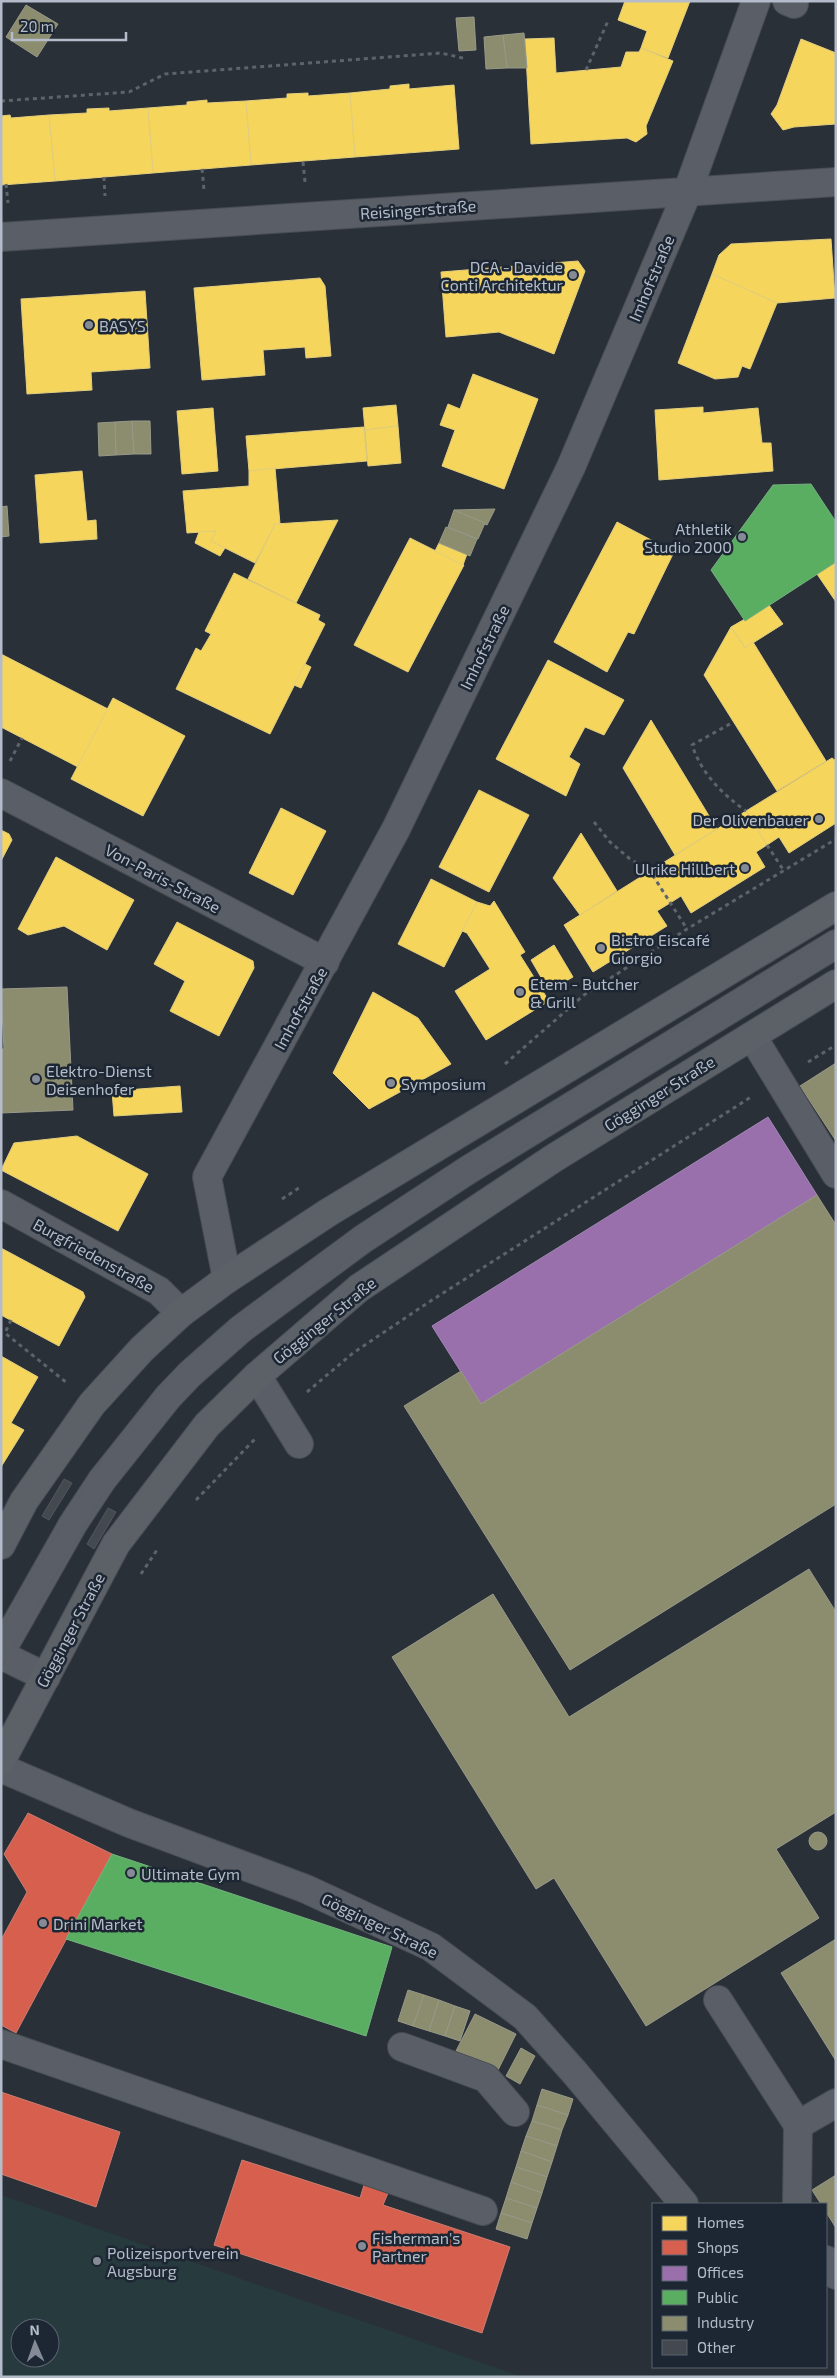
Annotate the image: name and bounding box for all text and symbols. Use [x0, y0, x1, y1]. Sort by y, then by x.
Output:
scale bar [12, 10, 126, 42]
text: 20 m [20, 17, 54, 35]
street label: Reisingerstraße [359, 195, 477, 223]
street label: Imhofstraße [624, 232, 678, 324]
place label: DCA - Davide Conti Architektur [441, 257, 564, 294]
marker: DCA - Davide Conti Architektur [567, 269, 579, 281]
place label: BASYS [99, 316, 146, 335]
marker: BASYS [83, 319, 95, 331]
place label: Athletik Studio 2000 [644, 519, 732, 556]
marker: Athletik Studio 2000 [736, 531, 748, 543]
street label: Imhofstraße [455, 602, 513, 692]
place label: Der Olivenbauer [692, 810, 810, 829]
marker: Der Olivenbauer [813, 813, 825, 825]
street label: Von-Paris-Straße [102, 840, 224, 916]
place label: Ulrike Hillbert [635, 859, 735, 878]
marker: Ulrike Hillbert [739, 862, 751, 874]
place label: Bistro Eiscafé Giorgio [611, 930, 710, 967]
marker: Bistro Eiscafé Giorgio [595, 942, 607, 954]
street label: Imhofstraße [270, 963, 330, 1053]
place label: Etem - Butcher & Grill [530, 974, 640, 1011]
marker: Etem - Butcher & Grill [514, 986, 526, 998]
street label: Gögginger Straße [600, 1051, 718, 1135]
place label: Elektro-Dienst Deisenhofer [46, 1061, 152, 1098]
marker: Elektro-Dienst Deisenhofer [30, 1073, 42, 1085]
place label: Symposium [401, 1074, 486, 1093]
marker: Symposium [385, 1077, 397, 1089]
street label: Burgfriedenstraße [30, 1214, 158, 1296]
street label: Gögginger Straße [269, 1273, 379, 1367]
street label: Gögginger Straße [32, 1570, 108, 1690]
place label: Ultimate Gym [141, 1864, 240, 1883]
marker: Ultimate Gym [125, 1867, 137, 1879]
street label: Gögginger Straße [319, 1889, 441, 1961]
place label: Drini Market [53, 1914, 143, 1933]
marker: Drini Market [37, 1917, 49, 1929]
legend [652, 2203, 827, 2368]
text: Homes [697, 2213, 744, 2231]
place label: Fisherman's Partner [372, 2228, 460, 2265]
text: Shops [697, 2238, 739, 2256]
marker: Fisherman's Partner [356, 2240, 368, 2252]
place label: Polizeisportverein Augsburg [107, 2243, 239, 2280]
marker: Polizeisportverein Augsburg [91, 2255, 103, 2267]
text: Offices [697, 2263, 744, 2281]
text: Public [697, 2288, 738, 2306]
text: Industry [697, 2313, 754, 2331]
north arrow [10, 2318, 60, 2368]
text: N [29, 2321, 40, 2338]
text: Other [697, 2338, 736, 2356]

